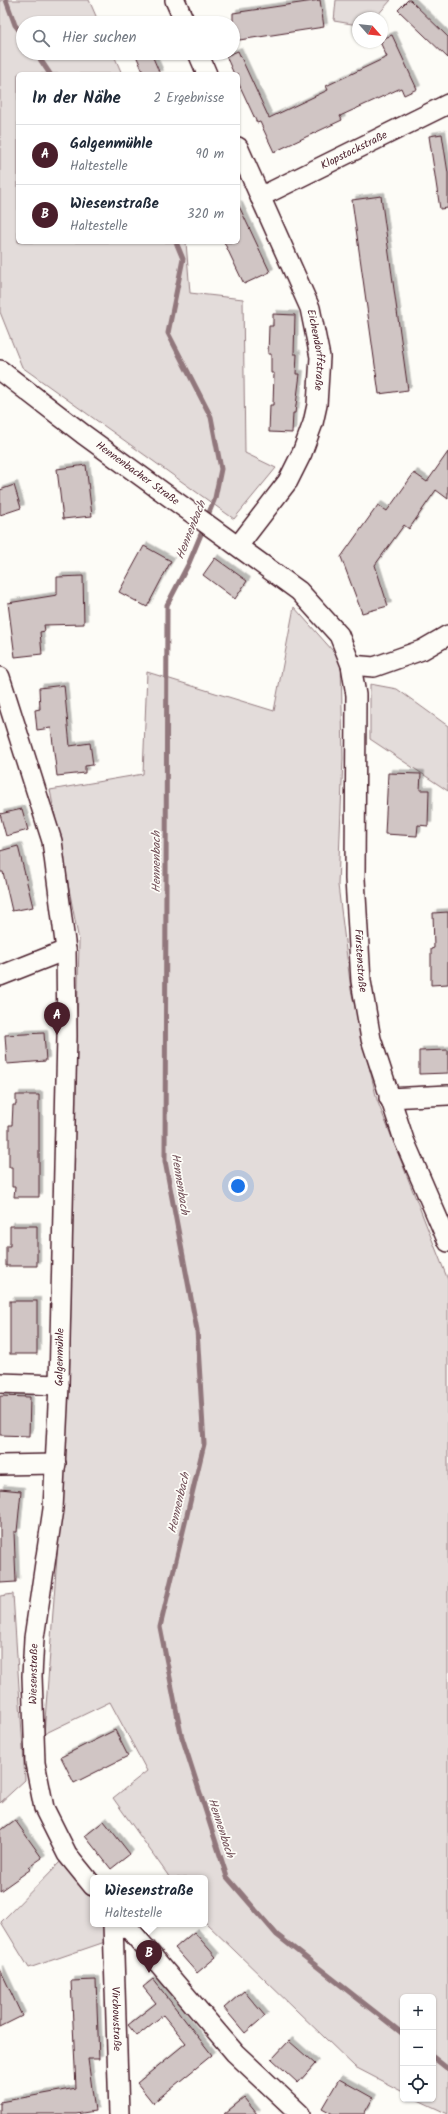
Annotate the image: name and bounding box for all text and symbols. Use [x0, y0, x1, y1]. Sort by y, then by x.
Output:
north arrow [352, 12, 388, 48]
search box [16, 16, 240, 60]
text: Hier suchen [62, 26, 136, 50]
icon: search [30, 27, 52, 49]
text: In der Nähe [32, 85, 121, 112]
text: 2 Ergebnisse [154, 88, 224, 109]
street label: Klopstockstraße [318, 126, 391, 175]
text: Galgenmühle [70, 132, 153, 156]
text: A [41, 144, 49, 165]
text: 90 m [196, 144, 224, 165]
text: Haltestelle [70, 156, 128, 177]
text: Wiesenstraße [70, 192, 159, 216]
text: B [41, 204, 49, 225]
text: 320 m [187, 204, 224, 225]
text: Haltestelle [70, 216, 128, 237]
street label: Eichendorffstraße [301, 308, 329, 391]
street label: Hennenbacher Straße [92, 437, 183, 510]
water label: Hennenbach [171, 496, 212, 562]
water label: Hennenbach [147, 830, 166, 893]
street label: Fürstenstraße [349, 929, 372, 994]
pin: A [44, 1002, 70, 1035]
water label: Hennenbach [166, 1152, 194, 1218]
your location [228, 1176, 248, 1196]
street label: Galgenmühle [50, 1328, 70, 1386]
water label: Hennenbach [163, 1469, 196, 1535]
street label: Wiesenstraße [24, 1643, 44, 1705]
water label: Hennenbach [202, 1796, 240, 1862]
popup [90, 1875, 208, 1927]
text: Wiesenstraße [105, 1879, 193, 1903]
text: Haltestelle [105, 1903, 162, 1924]
pin: B [136, 1940, 162, 1973]
street label: Virchowstraße [106, 1986, 126, 2052]
map controls [400, 1994, 436, 2102]
button: + [400, 1994, 436, 2030]
button: − [400, 2030, 436, 2066]
button: locate [400, 2066, 436, 2102]

